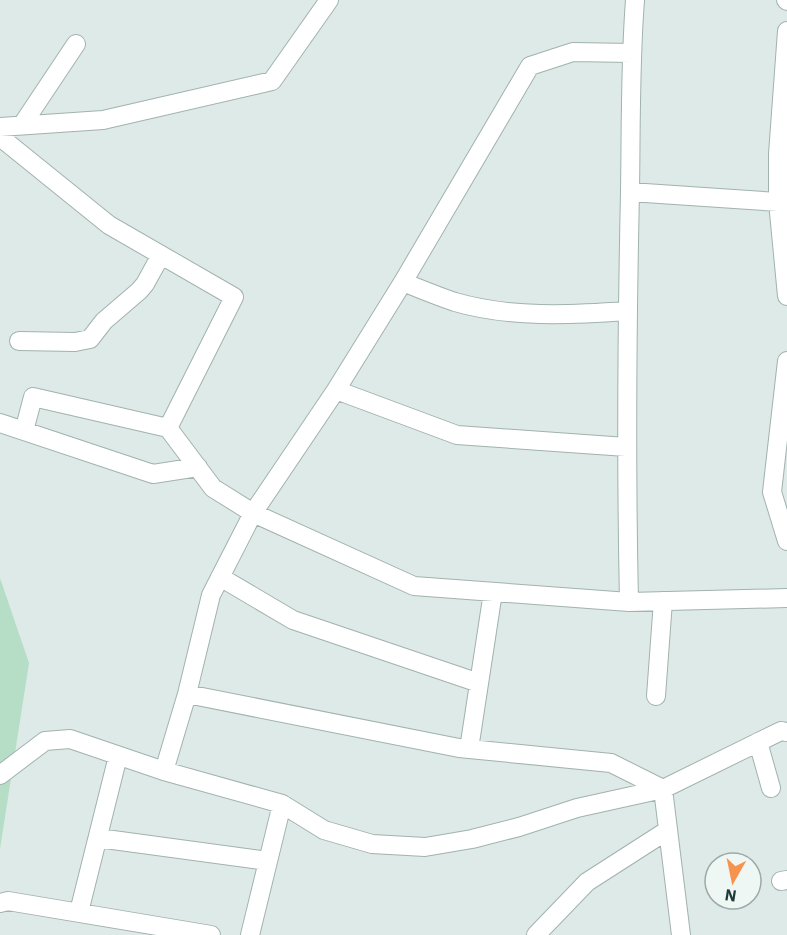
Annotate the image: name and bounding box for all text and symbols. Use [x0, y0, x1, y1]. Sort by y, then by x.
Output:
north arrow [703, 851, 763, 911]
text: N [723, 885, 738, 907]

